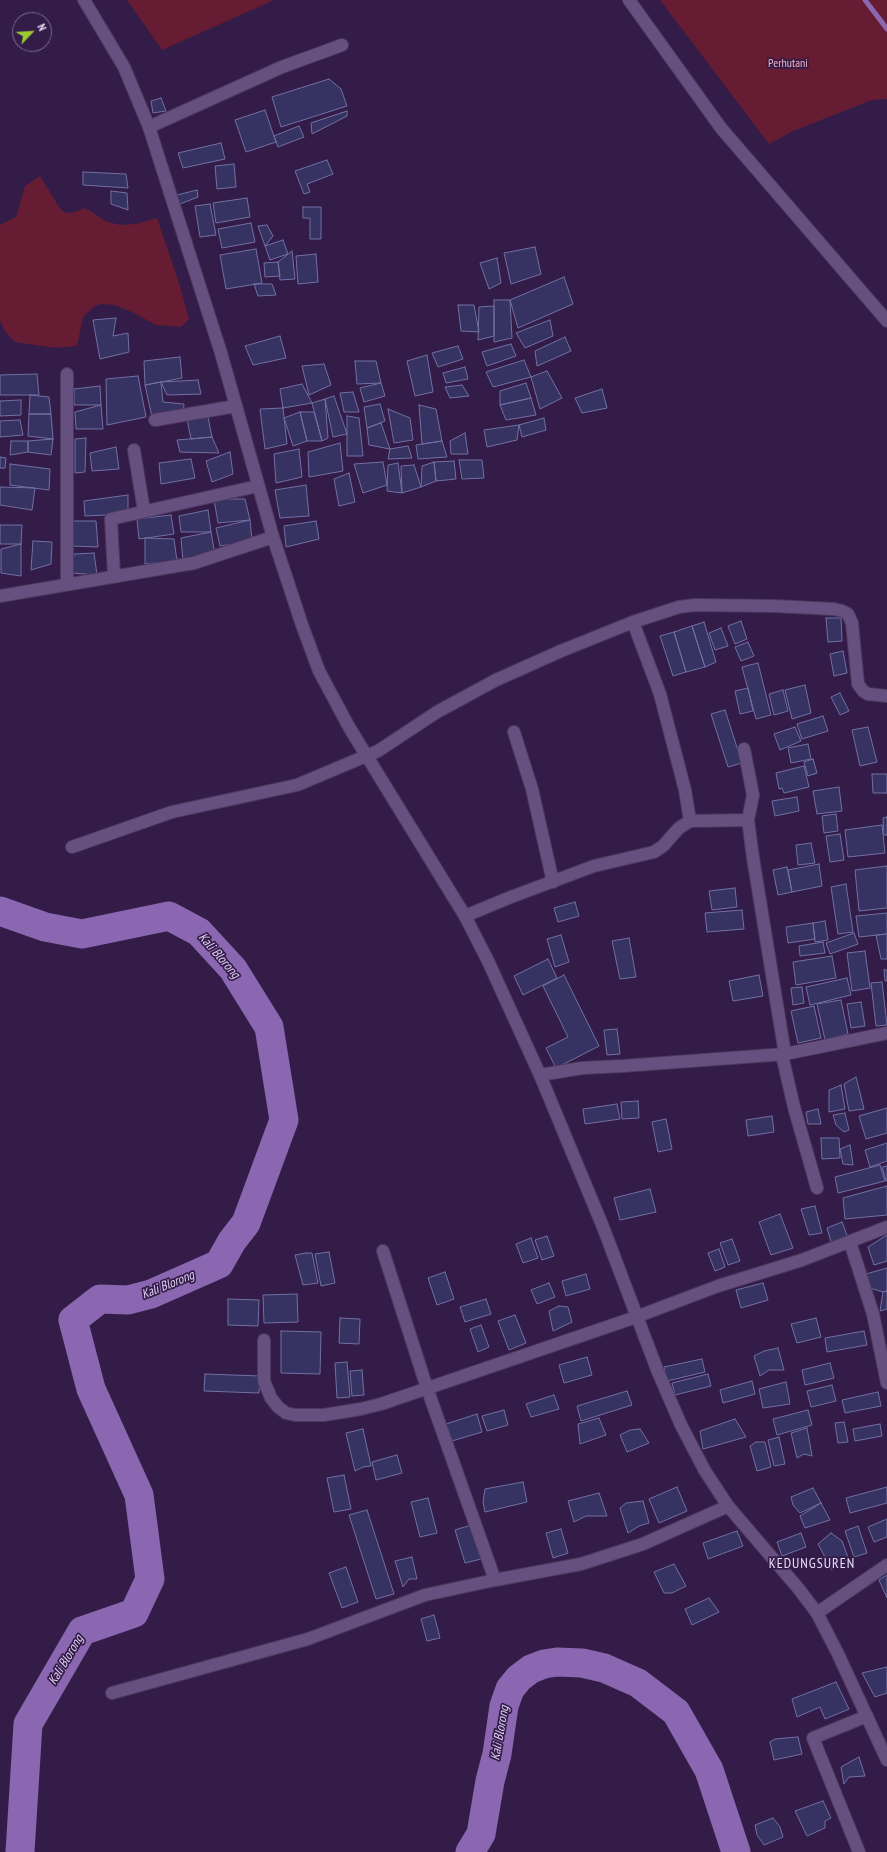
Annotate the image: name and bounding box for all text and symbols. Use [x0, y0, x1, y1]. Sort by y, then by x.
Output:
north arrow [12, 12, 52, 52]
text: N [34, 22, 50, 33]
park label: Perhutani [768, 57, 808, 71]
water label: Kali Blorong [195, 930, 243, 982]
water label: Kali Blorong [139, 1267, 197, 1303]
district label: KEDUNGSUREN [769, 1556, 855, 1572]
water label: Kali Blorong [45, 1632, 87, 1688]
water label: Kali Blorong [488, 1704, 512, 1762]

